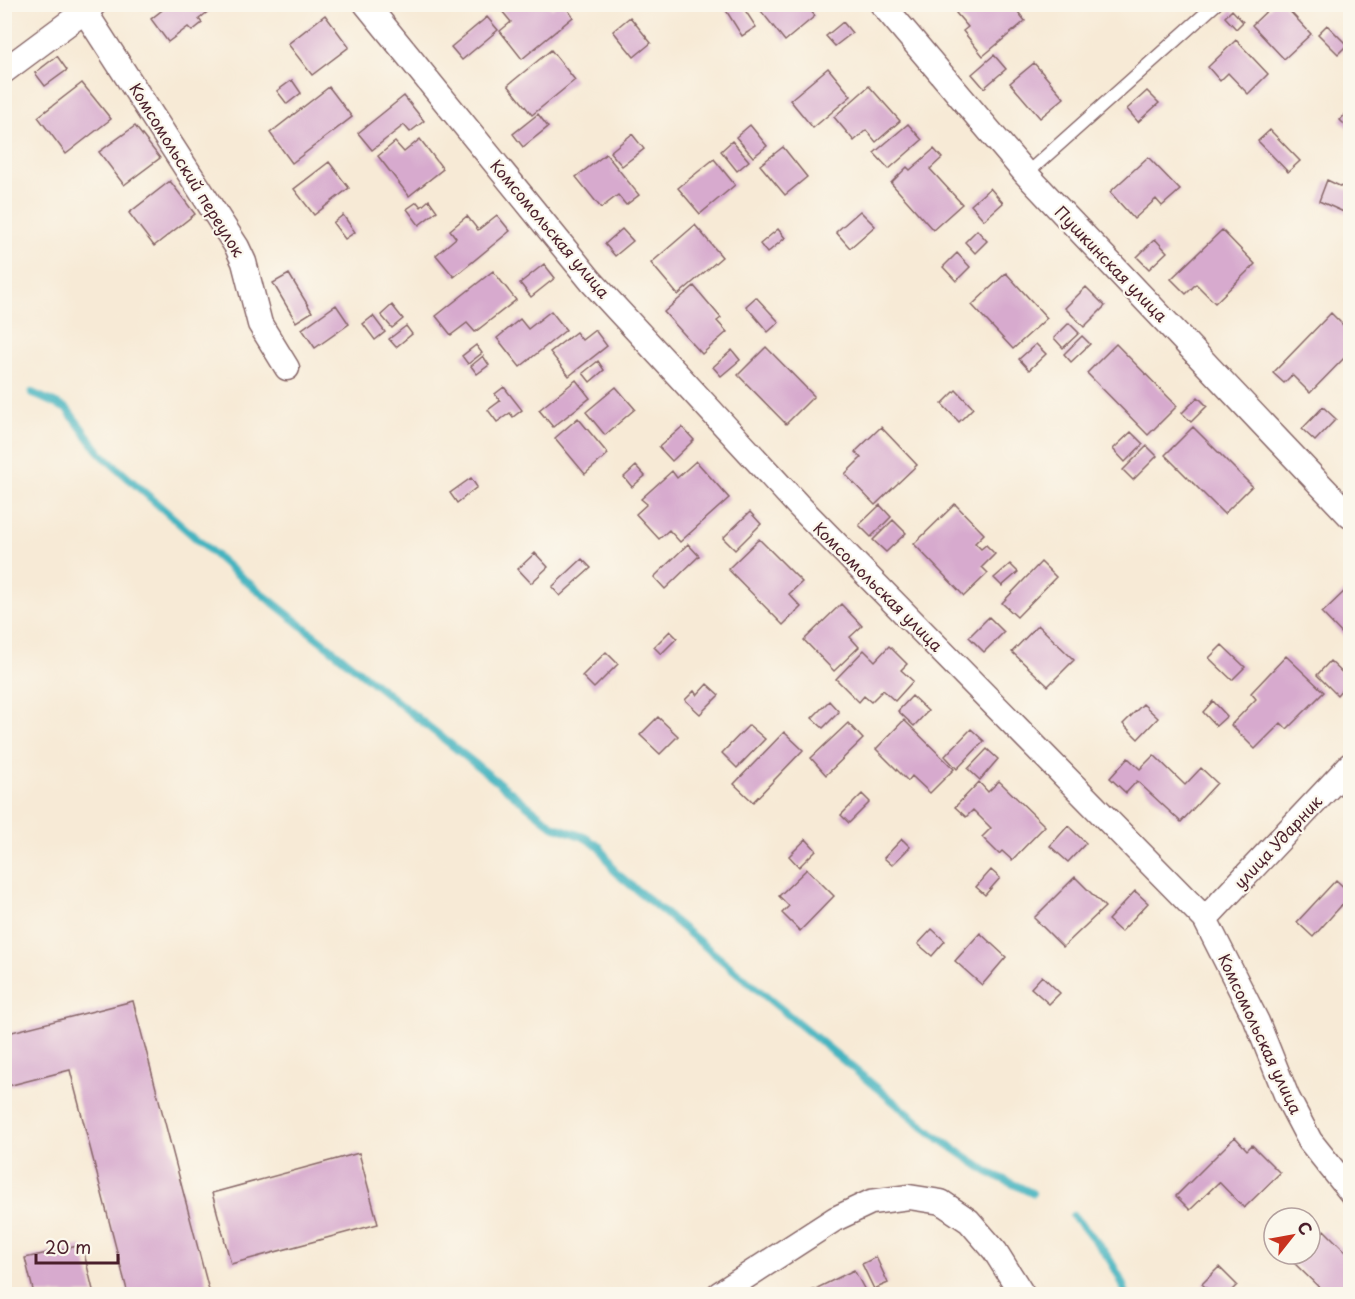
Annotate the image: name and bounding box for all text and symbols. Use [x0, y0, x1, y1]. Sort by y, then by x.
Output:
street label: Комсомольский переулок [125, 78, 251, 261]
street label: Комсомольская улица [486, 154, 616, 303]
street label: Пушкинская улица [1050, 200, 1174, 327]
street label: Комсомольская улица [809, 516, 949, 656]
street label: улица Ударник [1228, 789, 1327, 893]
street label: Комсомольская улица [1213, 949, 1309, 1118]
north arrow [1262, 1206, 1322, 1266]
text: С [1292, 1216, 1319, 1239]
scale bar [36, 1227, 118, 1265]
text: 20 m [45, 1233, 91, 1260]

